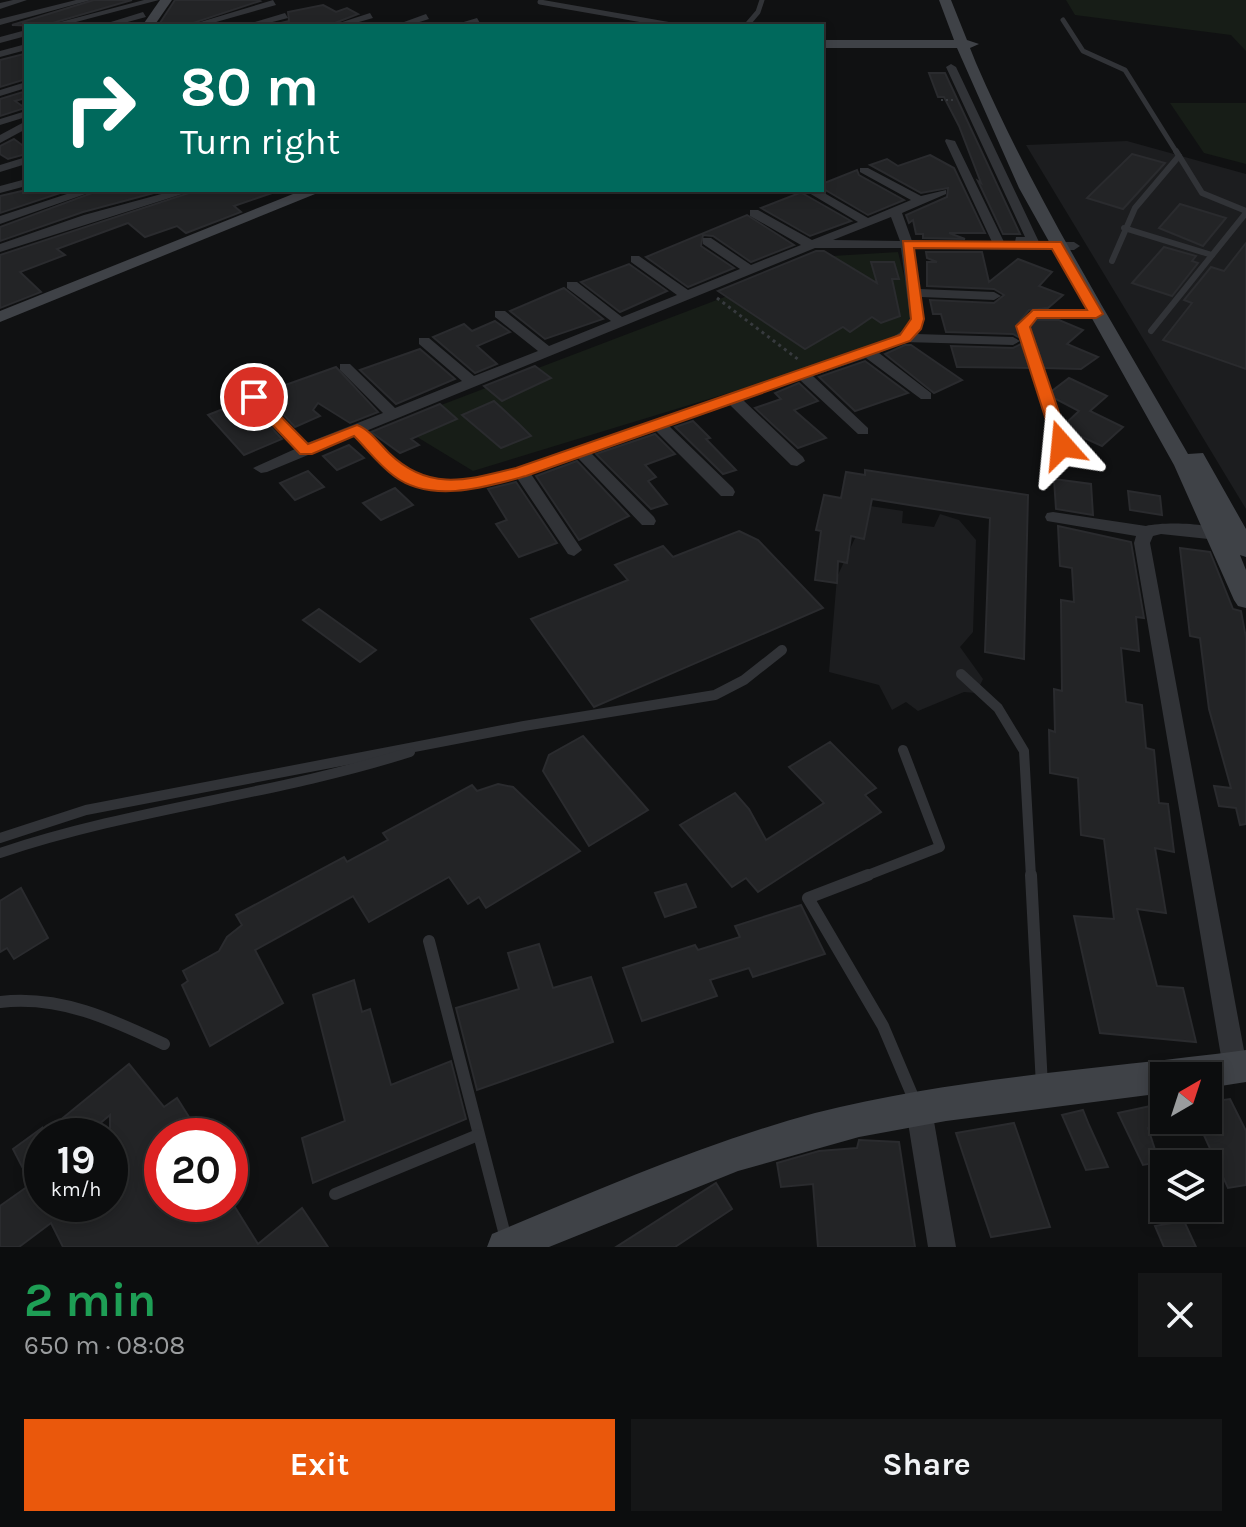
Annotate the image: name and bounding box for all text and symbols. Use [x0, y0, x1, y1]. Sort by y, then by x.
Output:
text: 80 m [180, 54, 319, 119]
icon: right [48, 56, 152, 160]
text: Turn right [180, 121, 340, 163]
pin [220, 363, 288, 431]
icon: arrive [232, 375, 276, 419]
position arrow [1020, 403, 1104, 487]
north arrow [1150, 1062, 1222, 1134]
map controls [1150, 1062, 1222, 1222]
speed limit sign: 20 [144, 1118, 248, 1222]
text: 19 [57, 1136, 95, 1183]
button: layers [1150, 1150, 1222, 1222]
text: km/h [51, 1178, 101, 1201]
text: 2 min [24, 1272, 156, 1328]
button: close [1138, 1273, 1222, 1357]
text: 650 m · 08:08 [24, 1330, 185, 1361]
button: Exit [24, 1419, 615, 1511]
button: Share [631, 1419, 1222, 1511]

